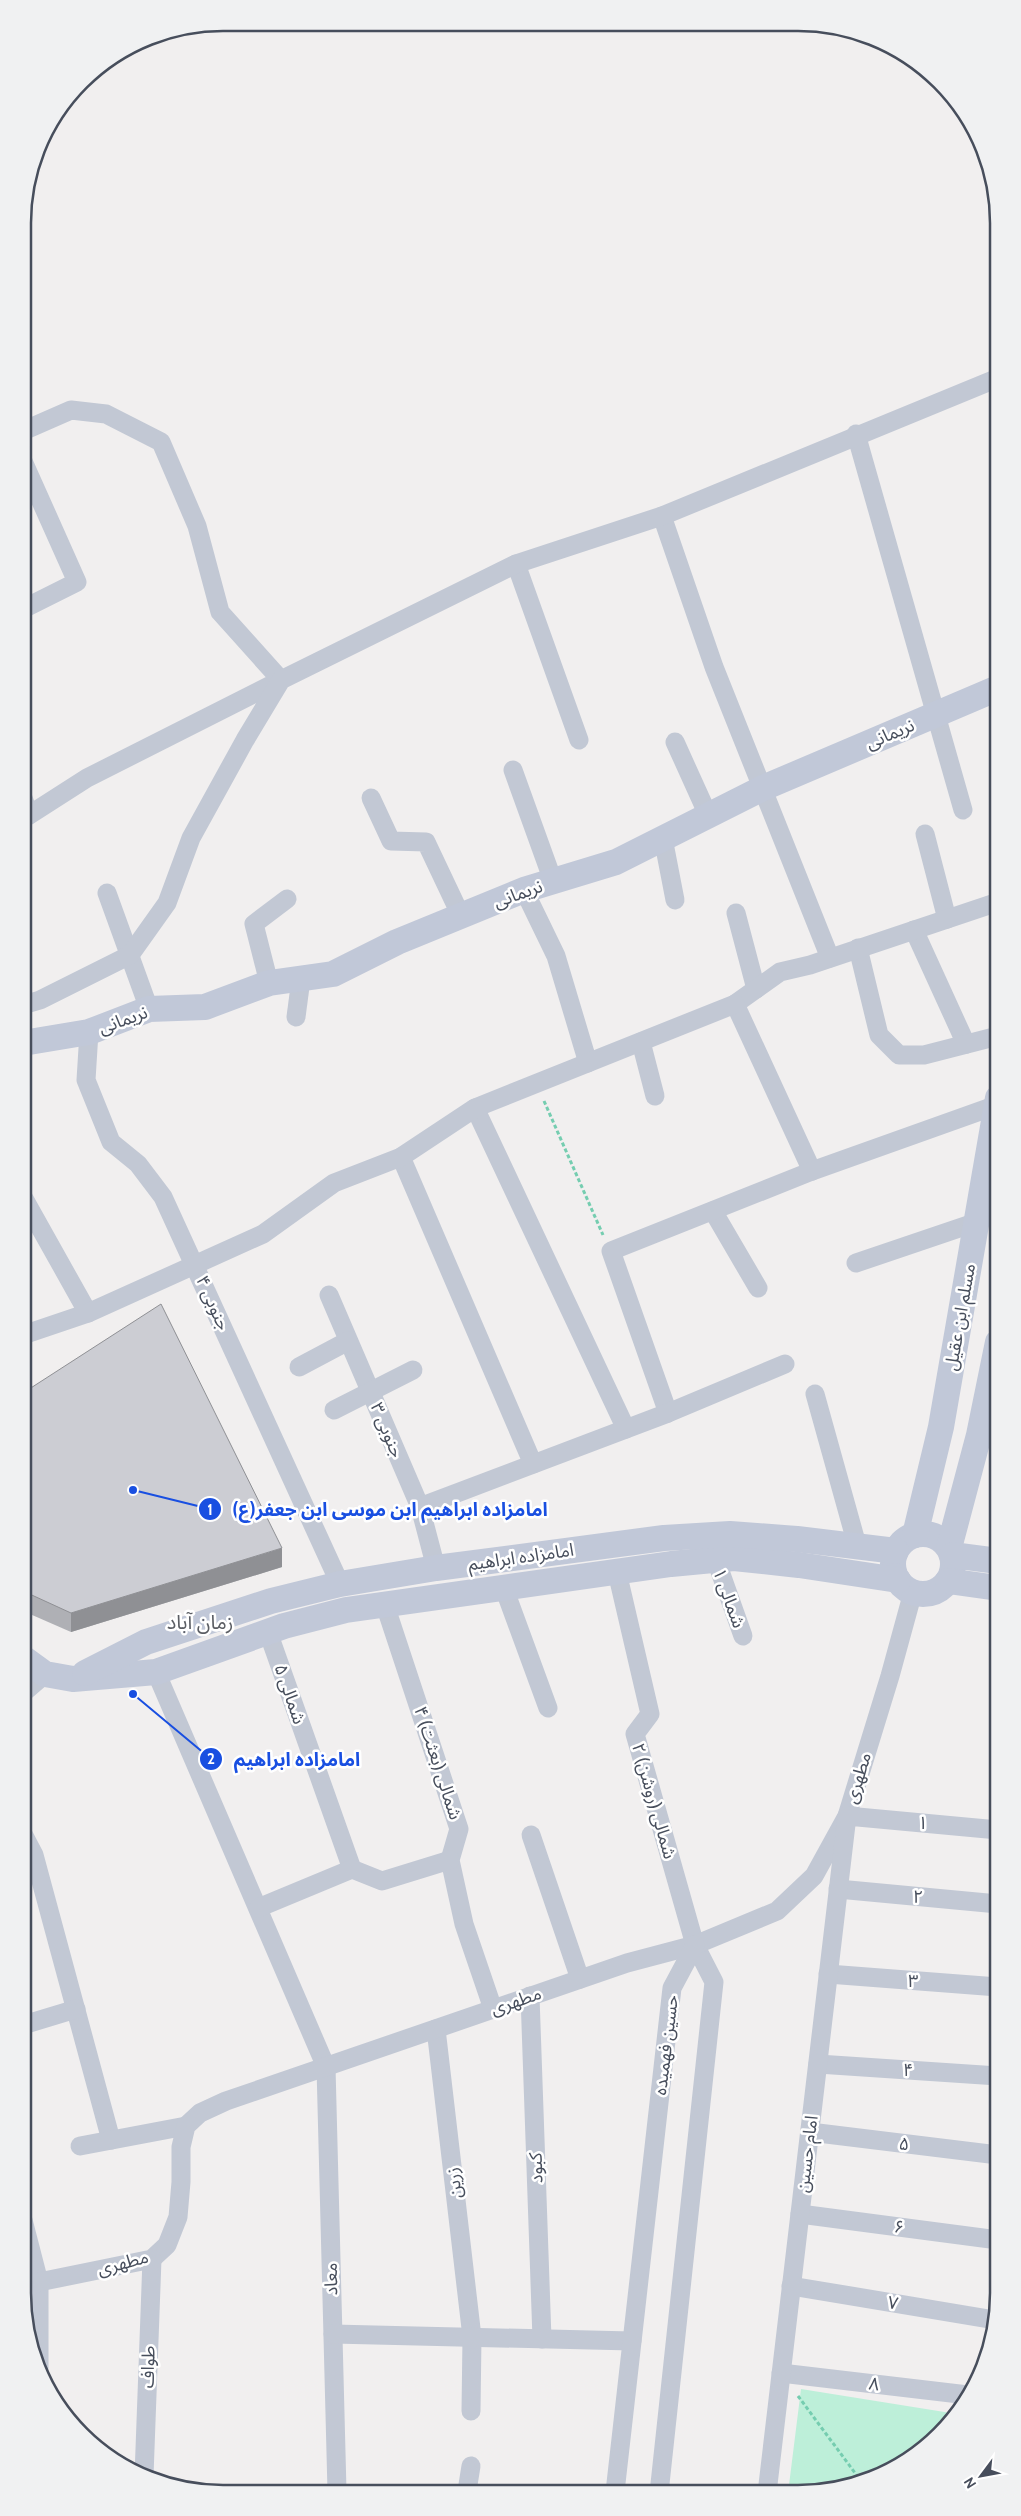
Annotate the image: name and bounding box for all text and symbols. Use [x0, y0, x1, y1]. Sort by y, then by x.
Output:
street label: نریمانی [862, 714, 918, 754]
street label: نریمانی [490, 875, 546, 913]
street label: نریمانی [95, 1001, 151, 1039]
street label: مسلم ابن عقیل [940, 1262, 982, 1373]
street label: ۴ جنوبی [191, 1272, 235, 1334]
street label: ۳ جنوبی [366, 1399, 408, 1461]
callout: (ع)امامزاده ابراهیم ابن موسی ابن جعفر [197, 1492, 558, 1526]
text: (ع)امامزاده ابراهیم ابن موسی ابن جعفر [232, 1498, 548, 1524]
text: 1 [207, 1501, 213, 1519]
street label: امامزاده ابراهیم [467, 1539, 576, 1577]
street label: ۱ شمالی [708, 1565, 750, 1631]
district label: زمان آباد [167, 1610, 233, 1634]
street label: ۵ شمالی [269, 1661, 311, 1727]
street label: ۴ شمالی (بعثت) [409, 1704, 467, 1822]
street label: ۲ شمالی (روشن) [627, 1741, 681, 1861]
callout: امامزاده ابراهیم [198, 1742, 370, 1776]
text: امامزاده ابراهیم [234, 1748, 360, 1774]
text: 2 [207, 1750, 215, 1768]
street label: مطهری [840, 1750, 876, 1806]
street label: ۱ [917, 1812, 929, 1834]
street label: ۲ [912, 1886, 924, 1908]
street label: ۳ [907, 1970, 919, 1992]
street label: مطهری [488, 1982, 544, 2020]
street label: حسین فهمیده [649, 1994, 683, 2096]
street label: ۴ [902, 2059, 914, 2081]
street label: امام حسین [791, 2114, 826, 2194]
street label: ۵ [898, 2132, 910, 2156]
street label: کبود [524, 2152, 548, 2184]
street label: زرین [441, 2166, 467, 2200]
street label: ۶ [893, 2215, 905, 2239]
street label: مطهری [95, 2246, 151, 2280]
street label: معاد [320, 2262, 342, 2296]
street label: ۷ [886, 2291, 900, 2315]
street label: طواف [136, 2345, 160, 2389]
street label: ۸ [868, 2372, 880, 2396]
north arrow [956, 2451, 1006, 2501]
text: N [960, 2474, 980, 2492]

